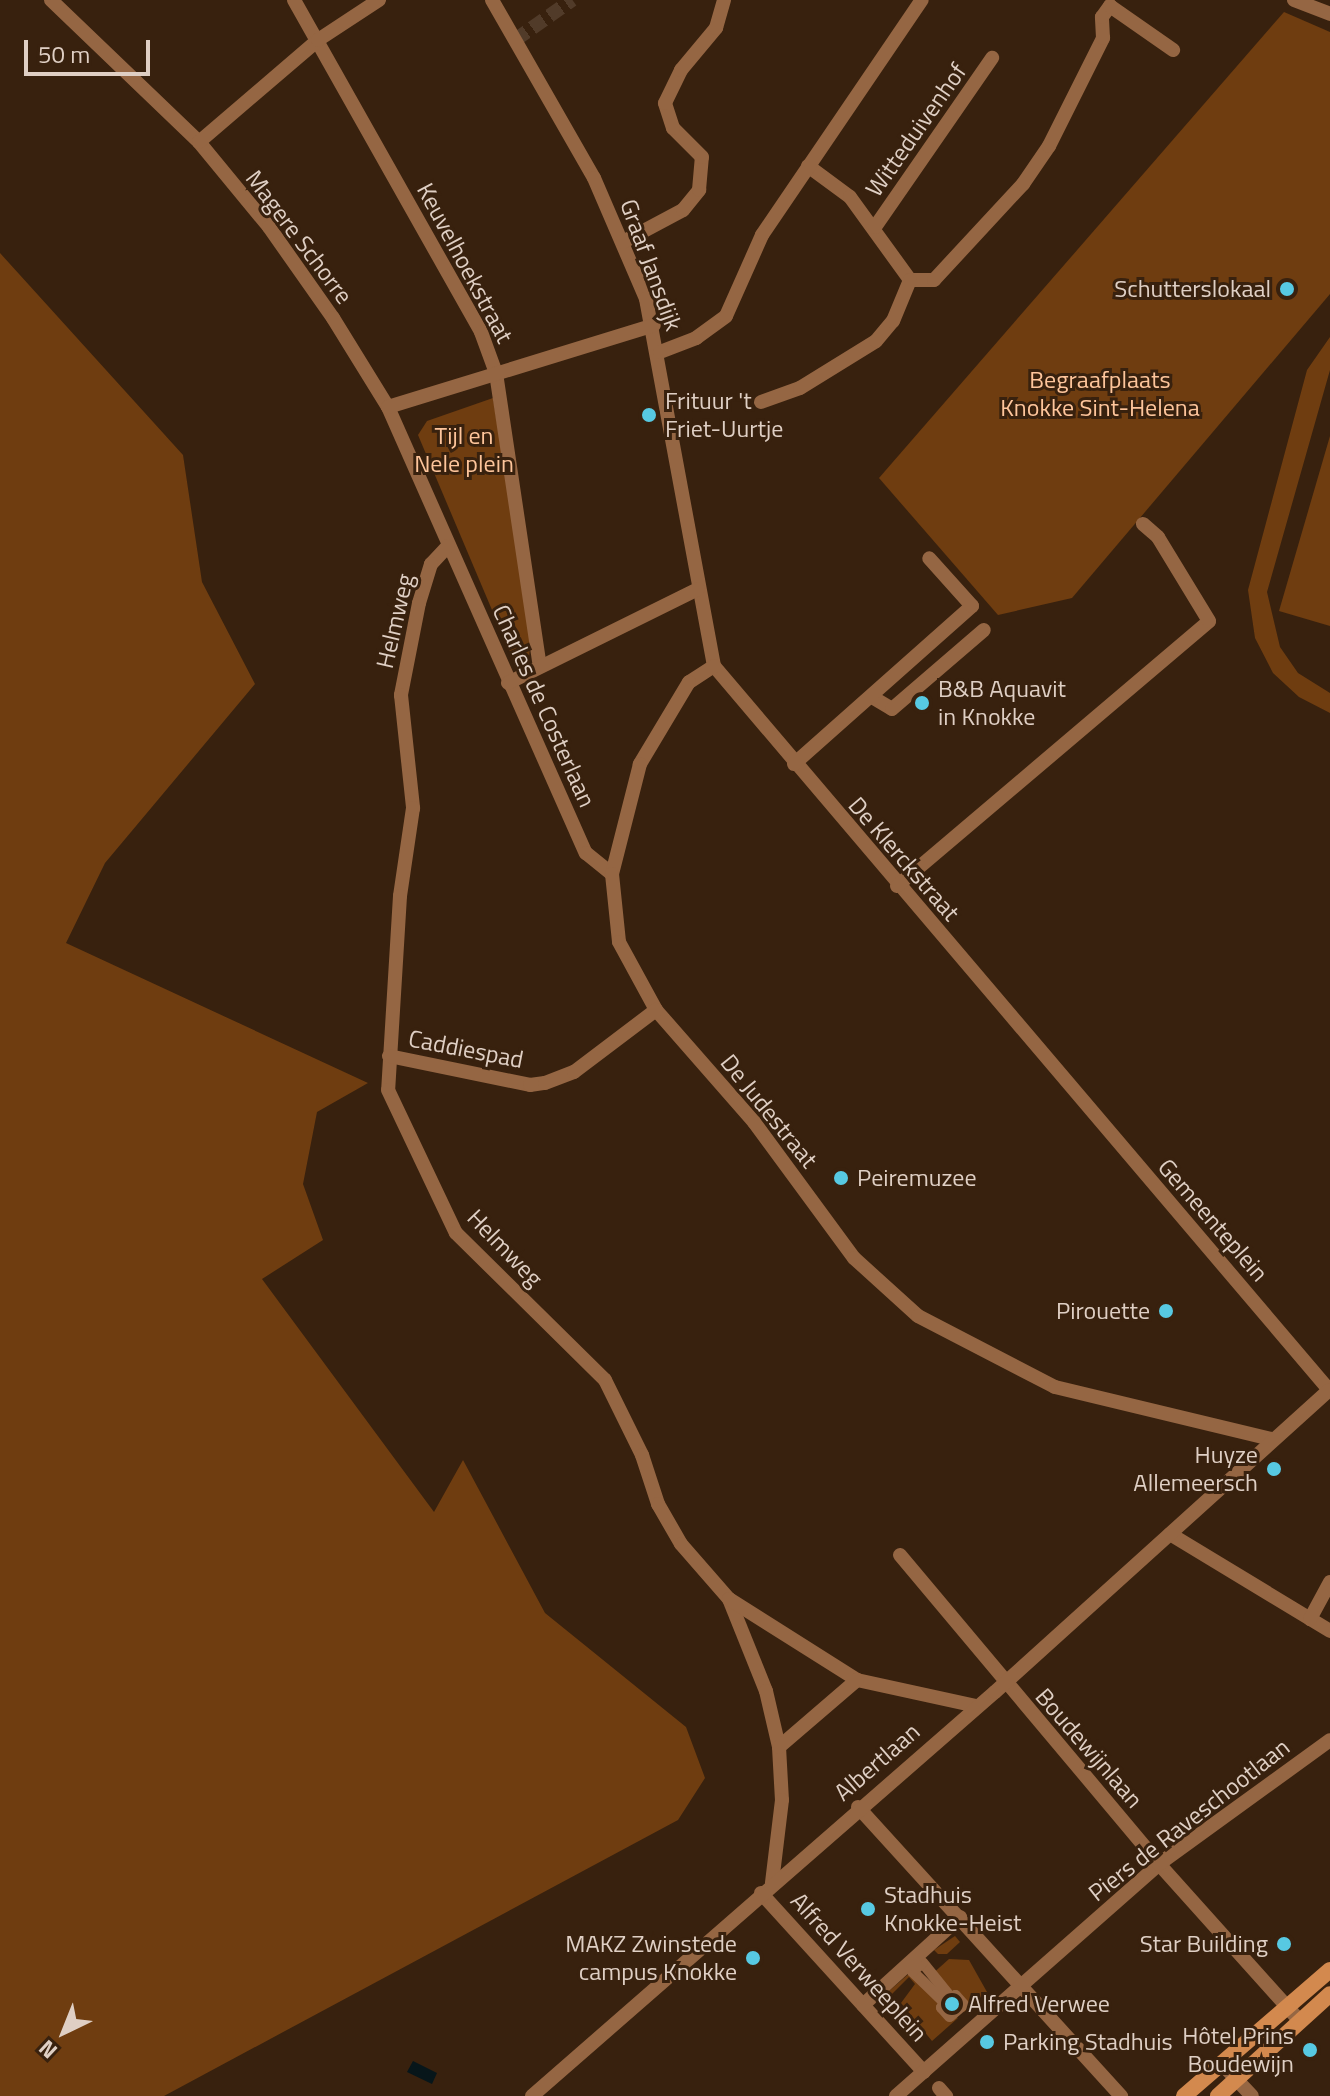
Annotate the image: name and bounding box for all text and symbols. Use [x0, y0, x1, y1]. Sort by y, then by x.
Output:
scale bar [28, 24, 154, 74]
text: 50 m [38, 36, 90, 72]
street label: Witteduivenhof [859, 58, 973, 202]
street label: Magere Schorre [239, 165, 359, 309]
street label: Keuvelhoekstraat [411, 178, 519, 348]
street label: Graaf Jansdijk [614, 195, 688, 335]
place label: Schutterslokaal [1114, 275, 1271, 303]
marker: Schutterslokaal [1278, 280, 1296, 298]
park label: Begraafplaats Knokke Sint-Helena [1000, 366, 1200, 422]
place label: Frituur 't Friet-Uurtje [665, 387, 783, 443]
marker: Frituur 't Friet-Uurtje [640, 406, 658, 424]
park label: Tijl en Nele plein [414, 422, 514, 478]
street label: Helmweg [370, 571, 420, 671]
street label: Charles de Costerlaan [486, 600, 602, 812]
place label: B&B Aquavit in Knokke [938, 675, 1066, 731]
marker: B&B Aquavit in Knokke [913, 694, 931, 712]
street label: De Klerckstraat [842, 791, 966, 927]
street label: Caddiespad [406, 1024, 526, 1074]
street label: De Judestraat [714, 1048, 824, 1174]
street label: Gemeenteplein [1152, 1153, 1274, 1287]
place label: Peiremuzee [857, 1164, 977, 1192]
marker: Peiremuzee [832, 1169, 850, 1187]
street label: Helmweg [461, 1203, 549, 1293]
place label: Pirouette [1056, 1297, 1150, 1325]
marker: Pirouette [1157, 1302, 1175, 1320]
place label: Huyze Allemeersch [1133, 1441, 1258, 1497]
marker: Huyze Allemeersch [1265, 1460, 1283, 1478]
street label: Boudewijnlaan [1029, 1682, 1149, 1814]
street label: Albertlaan [828, 1717, 926, 1807]
street label: Piers de Raveschootlaan [1083, 1733, 1295, 1907]
place label: Stadhuis Knokke-Heist [884, 1881, 1021, 1937]
street label: Alfred Verweeplein [785, 1887, 933, 2047]
marker: Stadhuis Knokke-Heist [859, 1900, 877, 1918]
place label: MAKZ Zwinstede campus Knokke [565, 1930, 737, 1986]
place label: Star Building [1140, 1930, 1268, 1958]
marker: Star Building [1275, 1935, 1293, 1953]
marker: MAKZ Zwinstede campus Knokke [744, 1949, 762, 1967]
place label: Alfred Verwee [968, 1990, 1110, 2018]
north arrow [24, 1992, 104, 2072]
marker: Alfred Verwee [943, 1995, 961, 2013]
place label: Hôtel Prins Boudewijn [1182, 2022, 1294, 2078]
place label: Parking Stadhuis [1003, 2028, 1173, 2056]
text: N [30, 2032, 65, 2067]
marker: Parking Stadhuis [978, 2033, 996, 2051]
marker: Hôtel Prins Boudewijn [1301, 2041, 1319, 2059]

